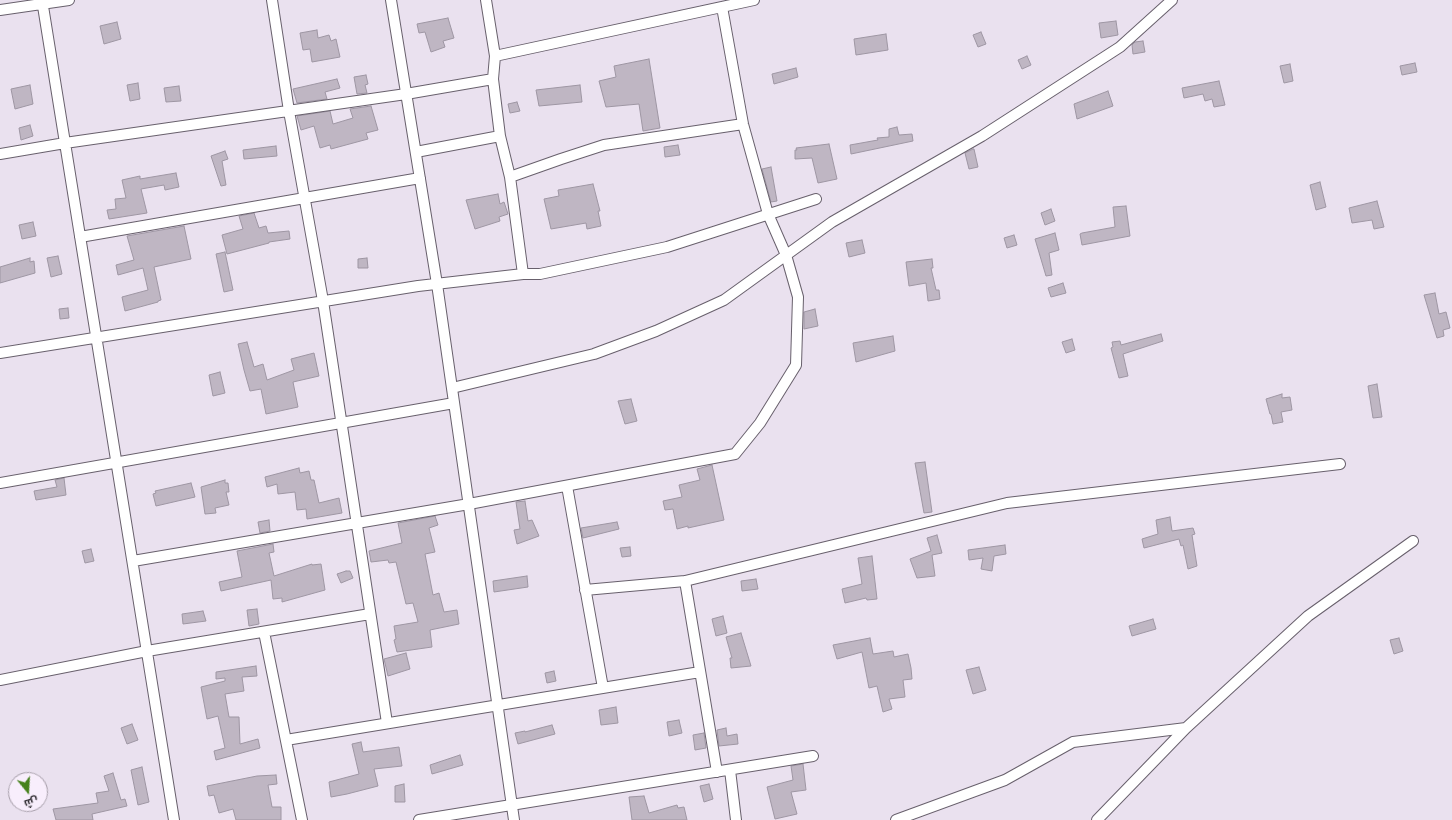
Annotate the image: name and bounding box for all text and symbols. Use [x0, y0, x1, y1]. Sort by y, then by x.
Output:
north arrow [8, 772, 48, 812]
text: ش [23, 794, 40, 811]

